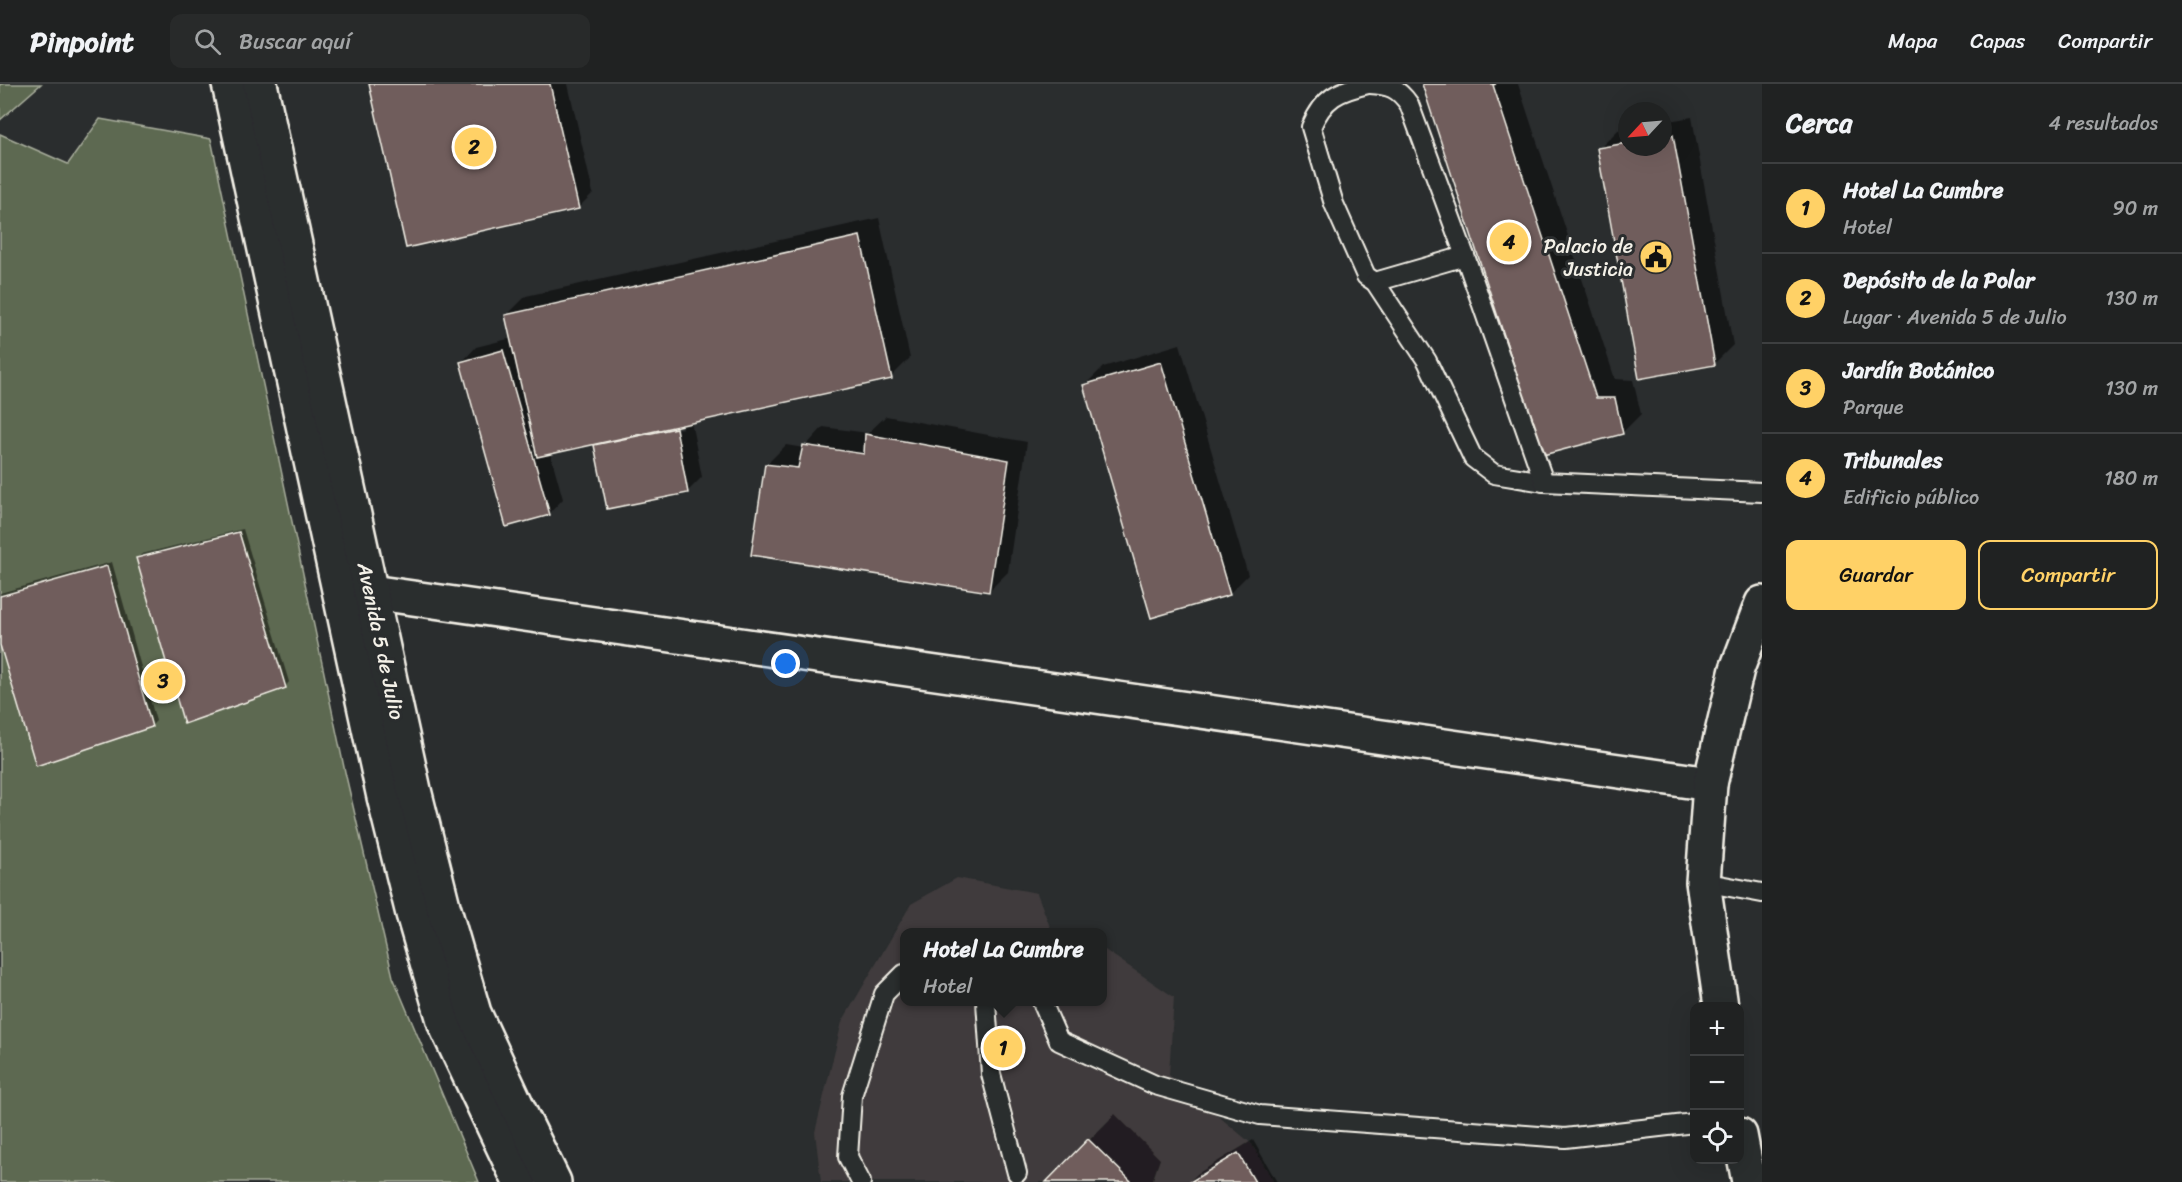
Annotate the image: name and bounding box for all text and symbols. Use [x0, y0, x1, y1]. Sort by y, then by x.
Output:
search box [170, 14, 590, 68]
text: Pinpoint [30, 17, 134, 66]
text: Buscar aquí [239, 22, 351, 61]
text: Mapa [1888, 22, 1937, 60]
text: Capas [1970, 22, 2025, 60]
text: Compartir [2058, 22, 2152, 60]
icon: search [191, 25, 224, 58]
text: Cerca [1786, 100, 1852, 146]
north arrow [1618, 102, 1672, 156]
text: 4 resultados [2049, 106, 2158, 141]
pin: 2 [454, 124, 494, 170]
text: Hotel La Cumbre [1843, 171, 2004, 210]
text: 1 [1801, 191, 1810, 226]
text: 90 m [2113, 191, 2158, 226]
text: Hotel [1843, 210, 1892, 245]
pin: 4 [1490, 220, 1528, 264]
place label: Palacio de Justicia [1543, 229, 1633, 287]
public building icon: Palacio de Justicia [1638, 239, 1674, 275]
text: Depósito de la Polar [1843, 261, 2034, 300]
text: 2 [1800, 281, 1811, 316]
text: 130 m [2105, 281, 2158, 316]
text: Lugar · Avenida 5 de Julio [1843, 300, 2067, 335]
text: Jardín Botánico [1843, 351, 1994, 390]
text: 3 [1800, 371, 1811, 406]
text: 130 m [2105, 371, 2158, 406]
text: Parque [1843, 390, 1903, 425]
text: Tribunales [1843, 441, 1943, 480]
text: 4 [1799, 461, 1812, 496]
text: 180 m [2104, 461, 2158, 496]
text: Edificio público [1843, 480, 1979, 515]
button: Guardar [1786, 540, 1966, 610]
button: Compartir [1978, 540, 2158, 610]
street label: Avenida 5 de Julio [347, 558, 414, 723]
your location [771, 649, 800, 678]
pin: 3 [144, 658, 182, 704]
popup [900, 928, 1107, 1006]
text: Hotel La Cumbre [923, 930, 1084, 969]
text: Hotel [923, 969, 972, 1004]
map controls [1690, 1002, 1744, 1164]
button: + [1690, 1002, 1744, 1056]
pin: 1 [984, 1026, 1022, 1070]
button: − [1690, 1056, 1744, 1110]
button: locate [1690, 1110, 1744, 1164]

